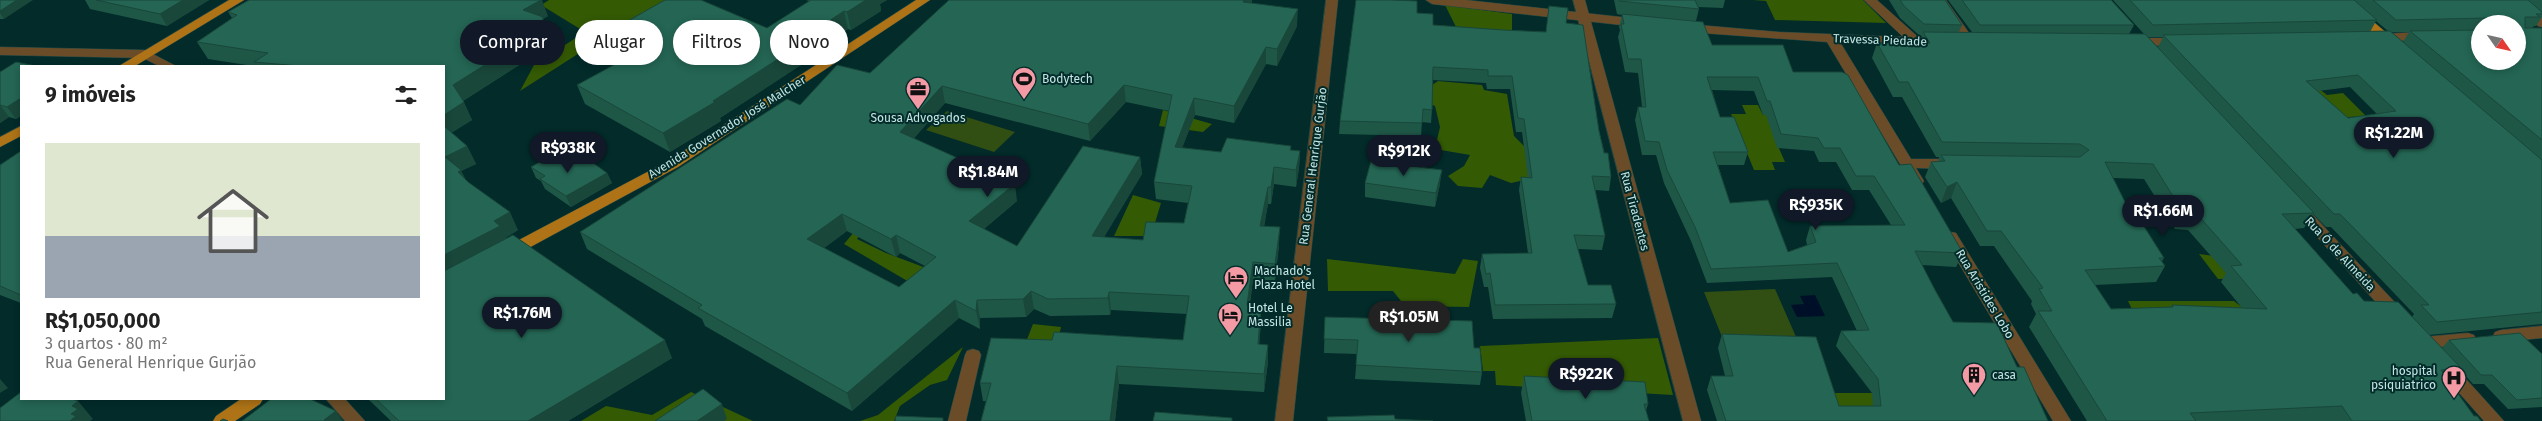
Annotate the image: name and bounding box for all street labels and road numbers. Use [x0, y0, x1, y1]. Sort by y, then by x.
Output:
street label: Travessa Piedade [1833, 31, 1927, 49]
street label: Avenida Governador José Malcher [646, 72, 809, 181]
street label: Rua General Henrique Gurjão [1296, 86, 1330, 246]
street label: Rua Tiradentes [1618, 170, 1652, 252]
street label: Rua Ó de Almeida [2302, 213, 2379, 294]
street label: Rua Aristides Lobo [1953, 247, 2017, 341]

